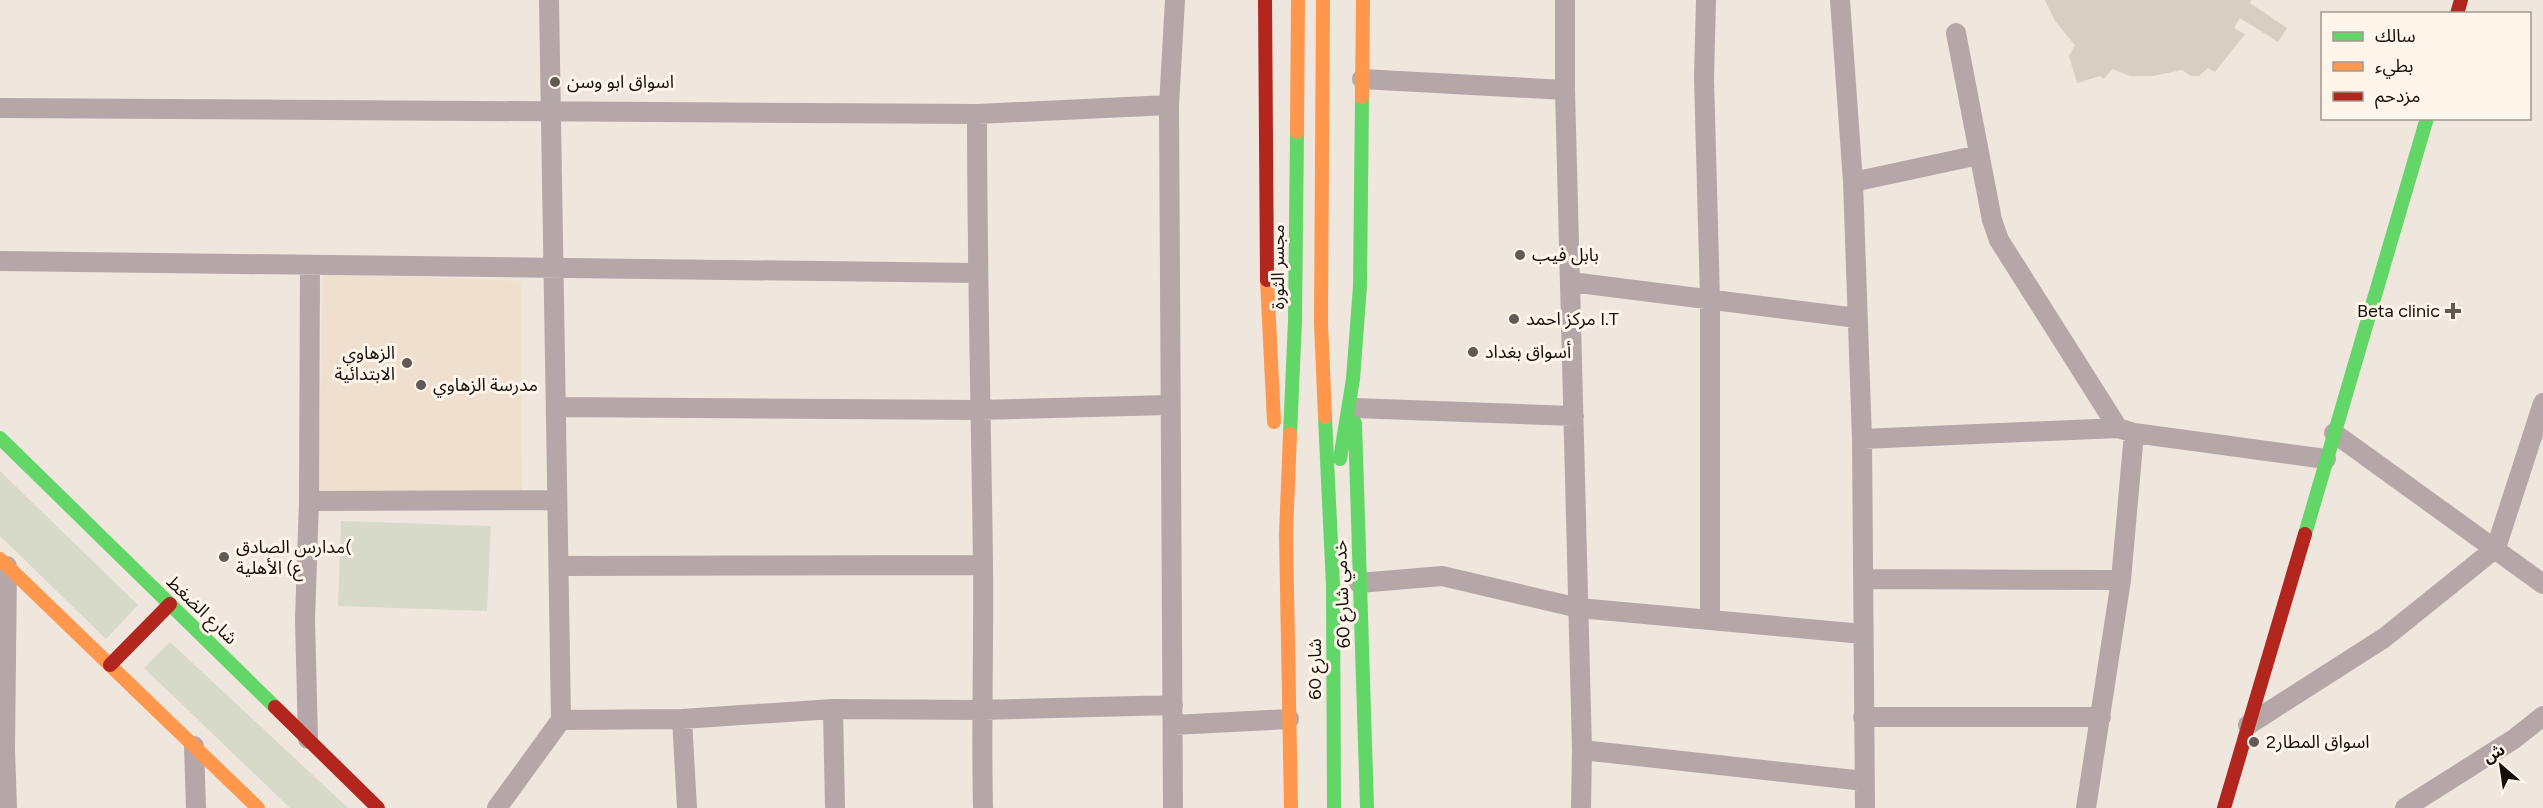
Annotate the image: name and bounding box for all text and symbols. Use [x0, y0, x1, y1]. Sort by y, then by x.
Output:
legend [2321, 12, 2531, 120]
text: سالك [2375, 25, 2416, 47]
text: بطيء [2375, 55, 2413, 79]
place label: اسواق ابو وسن [567, 71, 674, 93]
marker: اسواق ابو وسن [548, 75, 562, 89]
text: مزدحم [2375, 85, 2420, 109]
street label: مجسر الثورة [1267, 224, 1289, 310]
place label: بابل فيب [1532, 244, 1599, 266]
marker: بابل فيب [1513, 248, 1527, 262]
place label: Beta clinic [2357, 300, 2440, 322]
marker: Beta clinic [2444, 302, 2462, 320]
place label: مركز احمد I.T [1526, 308, 1619, 330]
marker: مركز احمد I.T [1507, 312, 1521, 326]
place label: أسواق بغداد [1485, 341, 1571, 363]
place label: الزهاوي الابتدائية [335, 342, 395, 385]
marker: أسواق بغداد [1466, 345, 1480, 359]
marker: الزهاوي الابتدائية [400, 356, 414, 370]
place label: مدرسة الزهاوي [433, 374, 538, 398]
marker: مدرسة الزهاوي [414, 378, 428, 392]
place label: مدارس الصادق( ع) الأهلية [236, 536, 352, 582]
street label: خدمي شارع 60 [1329, 539, 1358, 649]
marker: مدارس الصادق( ع) الأهلية [217, 550, 231, 564]
street label: شارع الضغط [160, 571, 242, 651]
street label: شارع 60 [1304, 638, 1329, 700]
place label: اسواق المطار2 [2266, 731, 2370, 753]
marker: اسواق المطار2 [2247, 735, 2261, 749]
north arrow [2471, 736, 2531, 796]
text: ش [2480, 740, 2508, 767]

